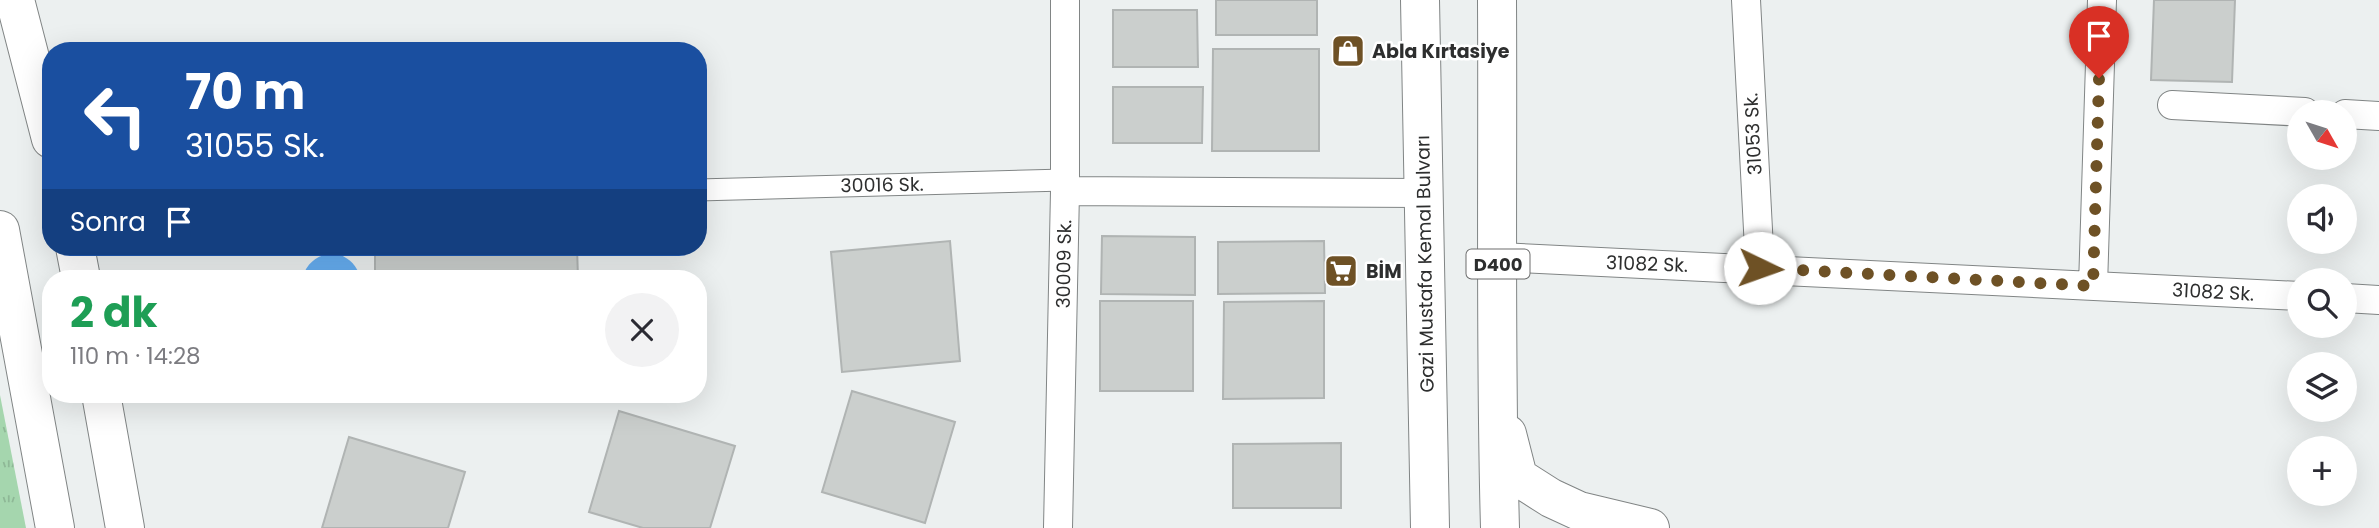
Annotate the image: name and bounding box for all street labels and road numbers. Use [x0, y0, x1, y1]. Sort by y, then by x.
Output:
street label: 31053 Sk. [1737, 92, 1769, 176]
street label: Gazi Mustafa Kemal Bulvarı [1409, 135, 1441, 393]
street label: 30016 Sk. [840, 171, 924, 199]
street label: 30009 Sk. [1050, 219, 1078, 309]
street label: 31082 Sk. [1605, 249, 1689, 279]
road number: D400 [1466, 250, 1530, 278]
street label: 31082 Sk. [2171, 276, 2255, 308]

